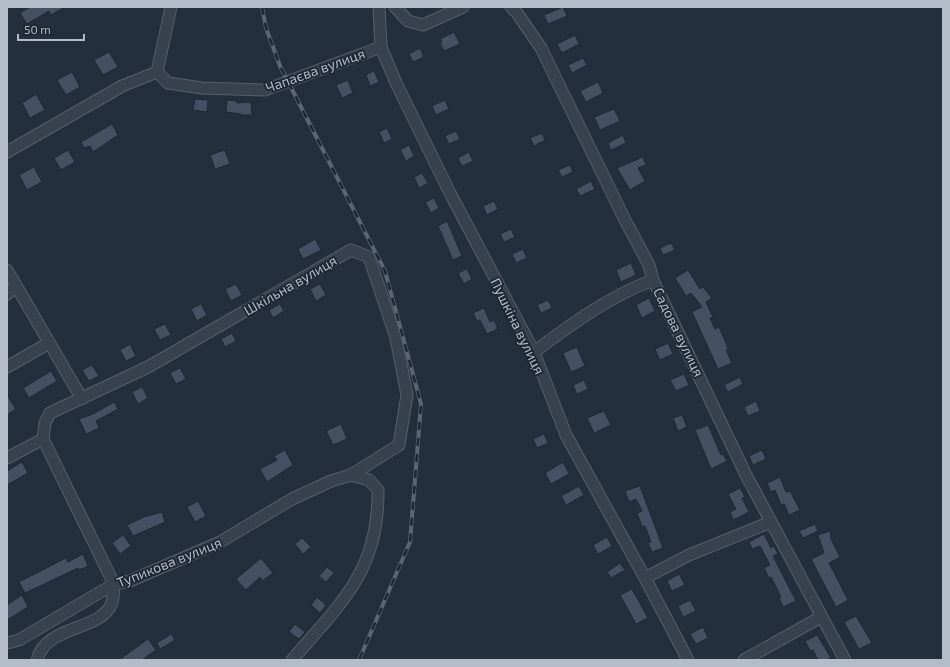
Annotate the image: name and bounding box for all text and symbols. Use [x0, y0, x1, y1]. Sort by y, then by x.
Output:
scale bar [18, 16, 84, 42]
text: 50 m [24, 22, 51, 36]
street label: Чапаєва вулиця [263, 44, 367, 96]
street label: Шкільна вулиця [240, 251, 340, 319]
street label: Пушкіна вулиця [487, 275, 549, 377]
street label: Садова вулиця [650, 285, 708, 379]
street label: Тупикова вулиця [114, 533, 224, 591]

